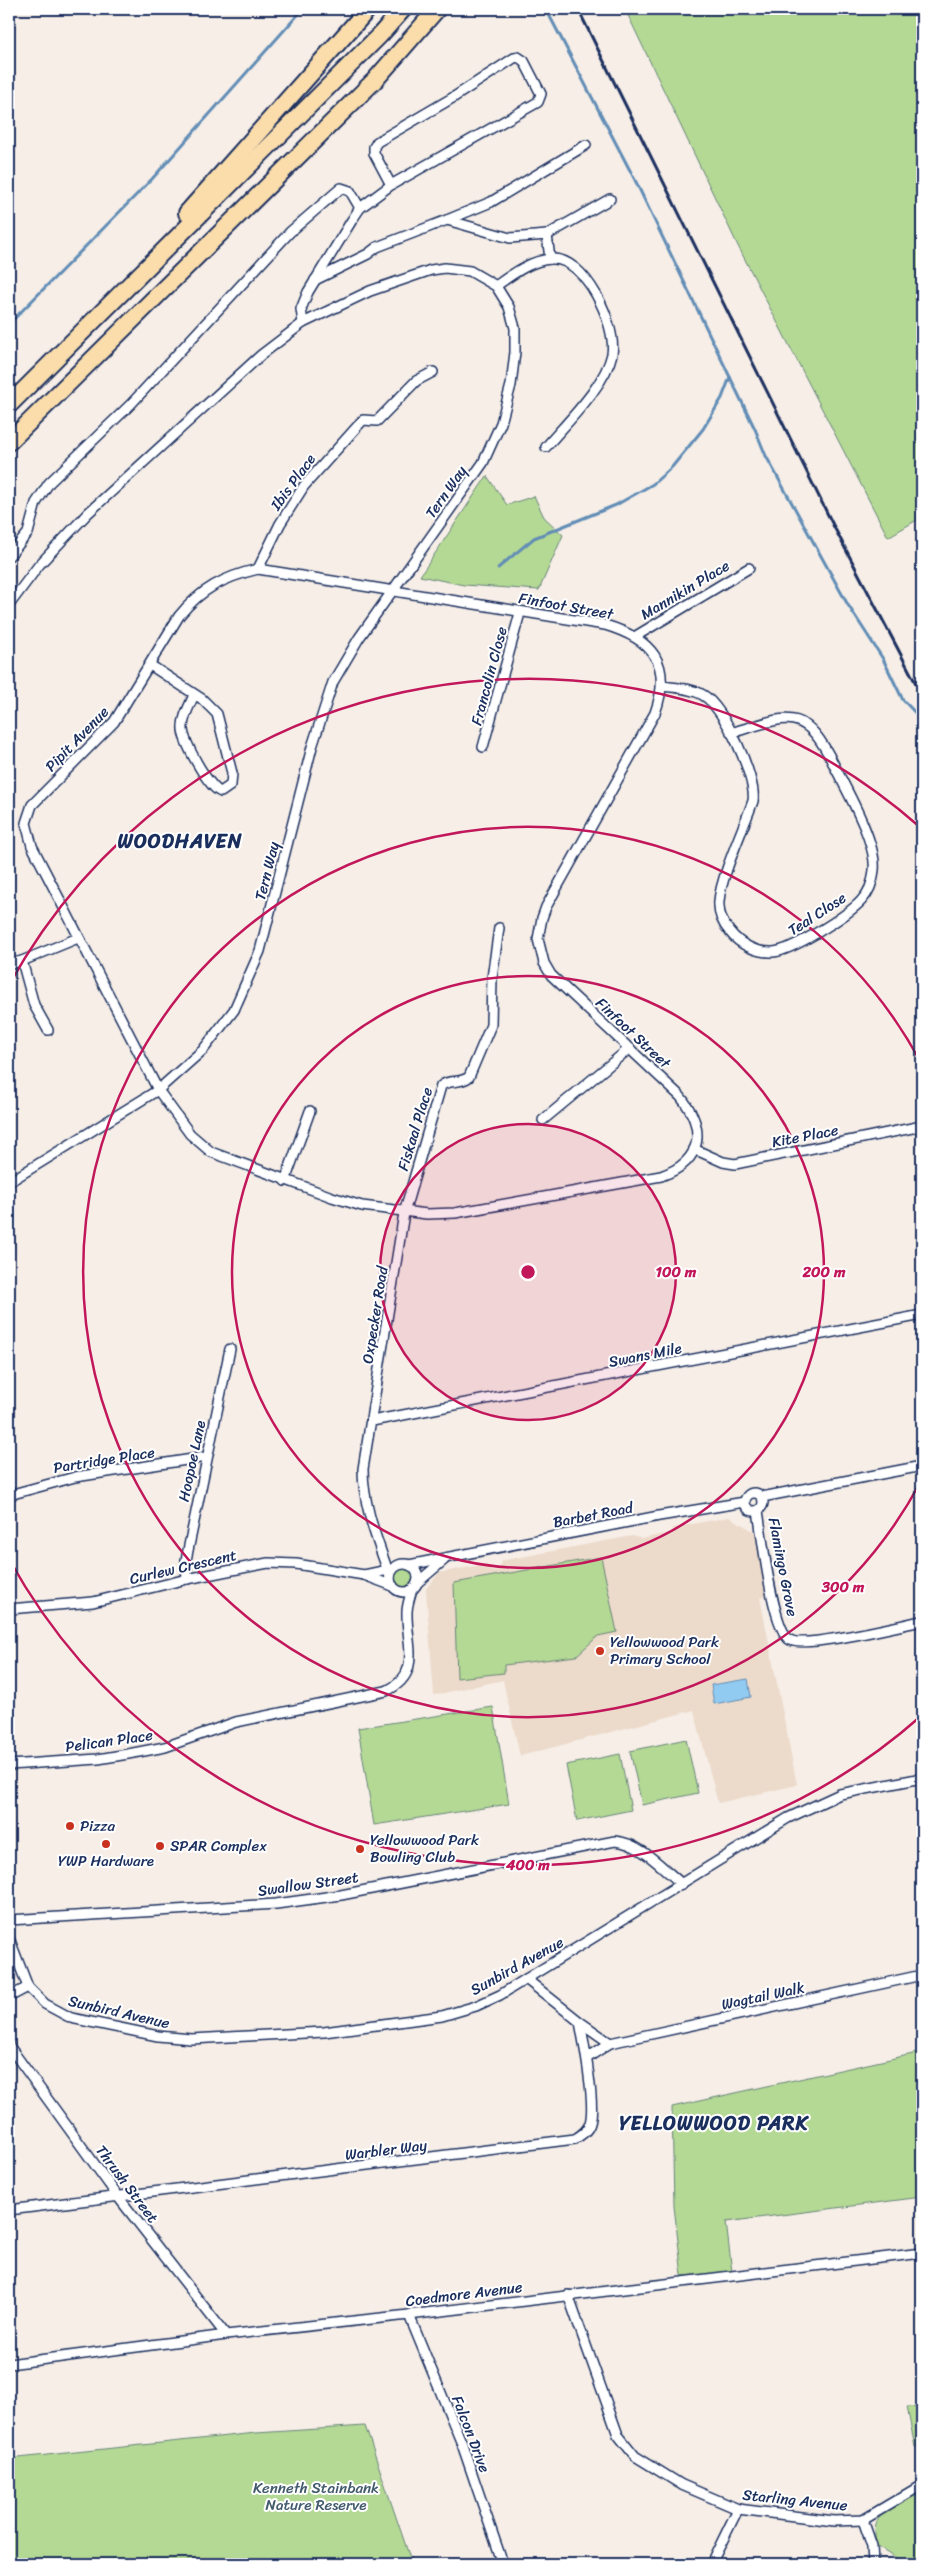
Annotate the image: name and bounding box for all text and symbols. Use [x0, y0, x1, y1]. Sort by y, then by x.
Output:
street label: Ibis Place [263, 448, 323, 517]
street label: Tern Way [418, 460, 474, 524]
street label: Mannikin Place [635, 553, 735, 627]
street label: Finfoot Street [517, 585, 616, 627]
street label: Francolin Close [463, 623, 515, 728]
street label: Pipit Avenue [39, 700, 116, 778]
district label: WOODHAVEN [117, 824, 243, 859]
street label: Tern Way [247, 839, 287, 903]
street label: Teal Close [783, 885, 852, 943]
street label: Finfoot Street [589, 991, 677, 1076]
street label: Fiskaal Place [390, 1084, 440, 1174]
street label: Kite Place [770, 1117, 841, 1155]
text: 100 m [656, 1259, 697, 1285]
text: 200 m [801, 1259, 846, 1285]
street label: Oxpecker Road [354, 1263, 396, 1366]
centre of rings [519, 1263, 537, 1281]
street label: Swans Mile [606, 1335, 684, 1375]
street label: Hoopoe Lane [171, 1418, 213, 1504]
street label: Partridge Place [51, 1439, 157, 1481]
street label: Barbet Road [551, 1494, 636, 1535]
street label: Flamingo Grove [761, 1515, 805, 1619]
street label: Curlew Crescent [127, 1542, 240, 1592]
text: 300 m [821, 1574, 865, 1600]
place label: Yellowwood Park Primary School [610, 1629, 720, 1672]
marker: Yellowwood Park Primary School [594, 1645, 606, 1657]
street label: Pelican Place [63, 1722, 155, 1760]
place label: Pizza [80, 1813, 115, 1839]
marker: Pizza [64, 1820, 76, 1832]
place label: Yellowwood Park Bowling Club [370, 1827, 480, 1870]
place label: SPAR Complex [170, 1833, 267, 1859]
marker: YWP Hardware [100, 1838, 112, 1850]
marker: SPAR Complex [154, 1840, 166, 1852]
marker: Yellowwood Park Bowling Club [354, 1843, 366, 1855]
place label: YWP Hardware [58, 1848, 154, 1874]
text: 400 m [505, 1852, 550, 1878]
street label: Swallow Street [256, 1864, 360, 1904]
street label: Sunbird Avenue [465, 1929, 569, 2002]
street label: Wagtail Walk [719, 1975, 807, 2017]
street label: Sunbird Avenue [66, 1988, 173, 2036]
district label: YELLOWWOOD PARK [619, 2106, 809, 2141]
street label: Warbler Way [344, 2132, 429, 2168]
street label: Thrush Street [89, 2139, 165, 2229]
street label: Coedmore Avenue [404, 2274, 524, 2314]
street label: Falcon Drive [444, 2391, 498, 2477]
park label: Kenneth Stainbank Nature Reserve [253, 2475, 379, 2518]
street label: Starling Avenue [741, 2482, 849, 2518]

